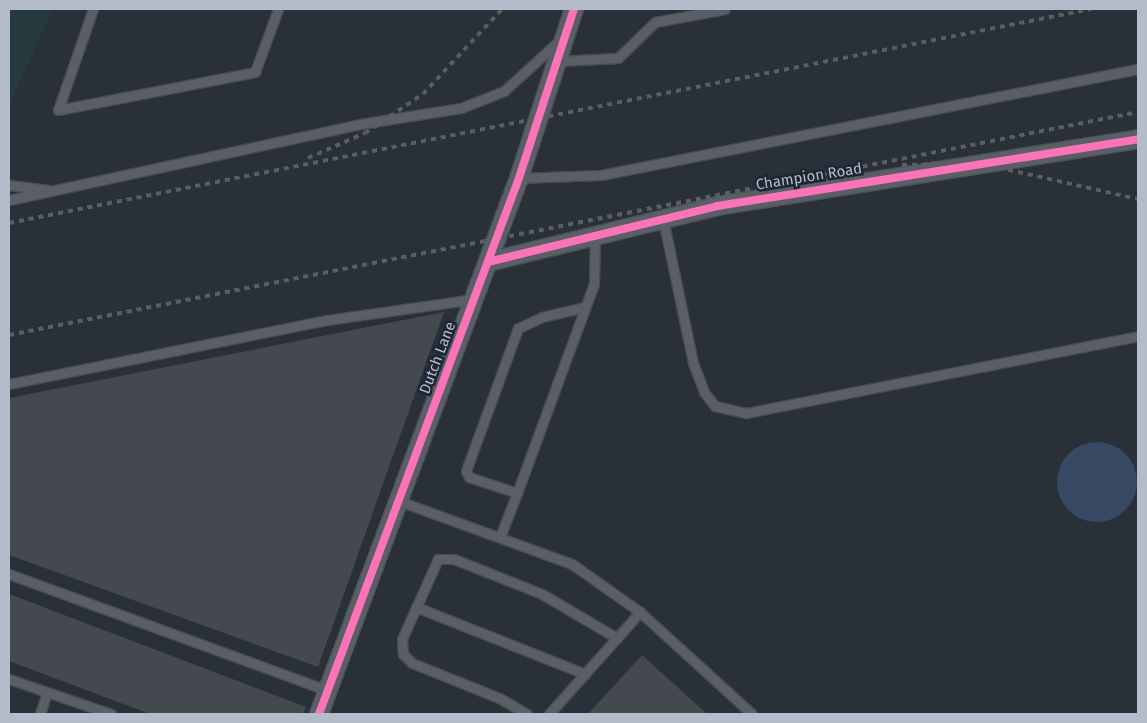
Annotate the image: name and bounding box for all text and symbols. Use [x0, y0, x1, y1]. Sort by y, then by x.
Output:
street label: Champion Road [755, 160, 863, 194]
street label: Dutch Lane [416, 319, 460, 397]

